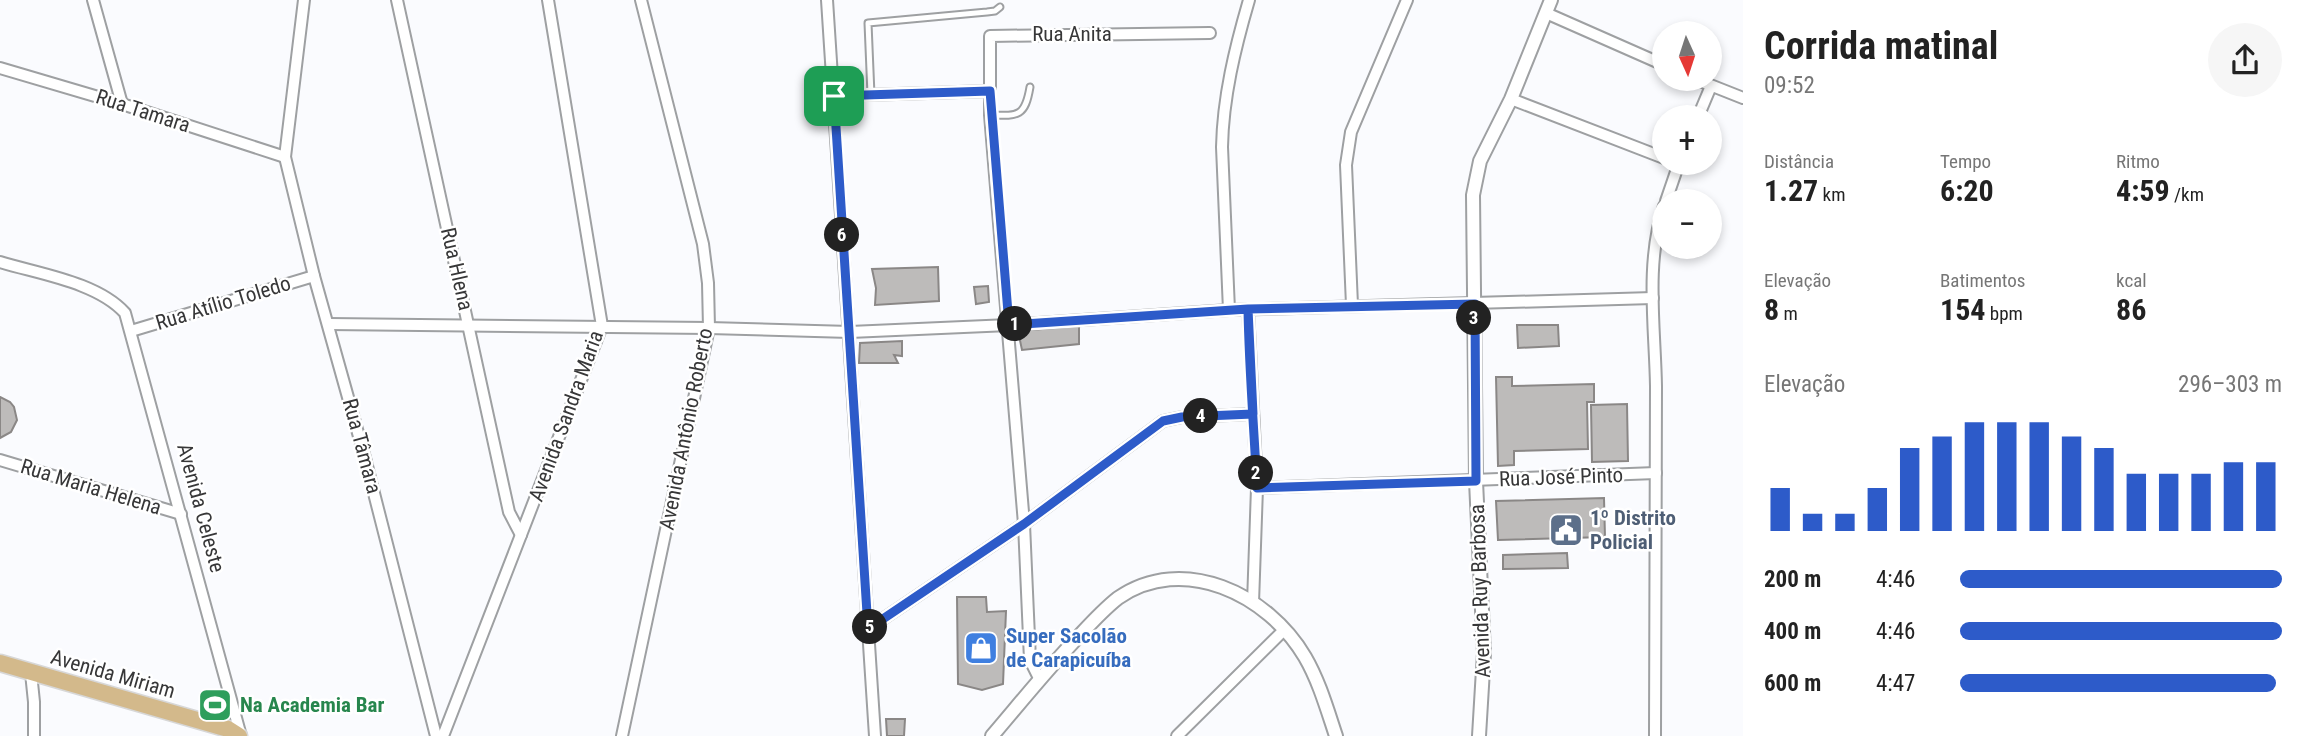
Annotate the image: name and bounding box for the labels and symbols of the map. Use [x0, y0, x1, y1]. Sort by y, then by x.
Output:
north arrow [1652, 21, 1722, 91]
street label: Rua Anita [1032, 22, 1112, 46]
pin [804, 66, 864, 126]
street label: Rua Tamara [93, 85, 193, 137]
pin: 6 [824, 218, 860, 252]
street label: Rua Hlena [436, 225, 478, 313]
street label: Rua Atílio Toledo [153, 271, 293, 335]
pin: 3 [1456, 300, 1492, 336]
pin: 1 [998, 306, 1032, 342]
street label: Avenida Antônio Roberto [655, 326, 717, 532]
street label: Avenida Sandra Maria [524, 327, 608, 505]
street label: Rua Tâmara [338, 396, 386, 496]
pin: 4 [1184, 398, 1218, 434]
street label: Avenida Celeste [172, 441, 230, 575]
street label: Rua Maria Helena [18, 454, 164, 520]
pin: 2 [1238, 456, 1274, 490]
street label: Rua José Pinto [1498, 463, 1624, 491]
street label: Avenida Ruy Barbosa [1465, 504, 1495, 678]
place label: 1º Distrito Policial [1590, 506, 1676, 554]
public building icon: 1º Distrito Policial [1547, 511, 1585, 549]
pin: 5 [852, 610, 888, 644]
place label: Super Sacolão de Carapicuíba [1006, 624, 1131, 672]
shop icon: Super Sacolão de Carapicuíba [962, 629, 1000, 667]
street label: Avenida Miriam [48, 645, 178, 703]
sports icon: Na Academia Bar [196, 686, 234, 724]
place label: Na Academia Bar [240, 693, 384, 717]

